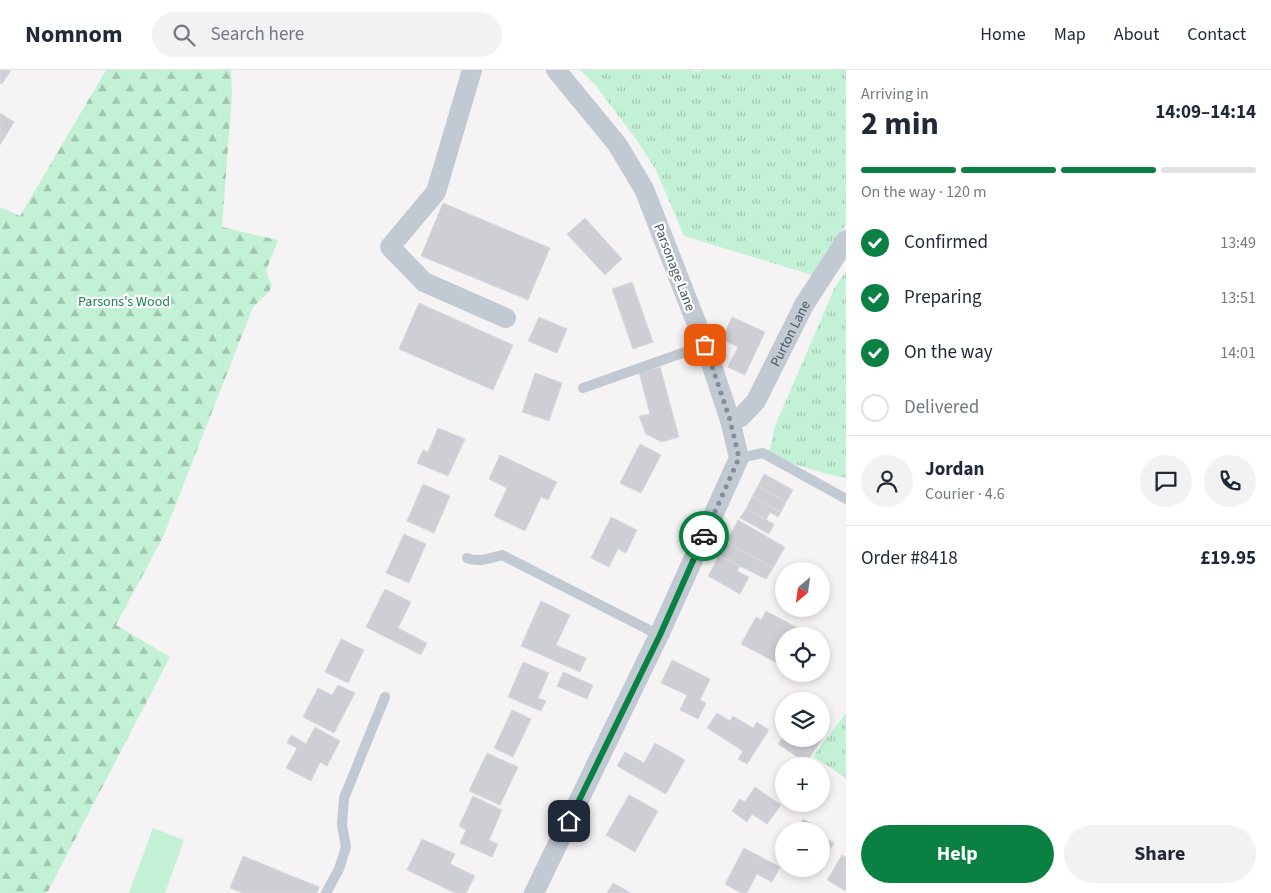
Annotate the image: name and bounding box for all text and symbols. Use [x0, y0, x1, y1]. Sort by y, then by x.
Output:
search box [152, 12, 502, 57]
text: Nomnom [25, 17, 122, 52]
icon: search [170, 21, 198, 49]
text: Search here [210, 21, 304, 48]
text: Home [980, 22, 1026, 47]
text: Map [1054, 22, 1086, 47]
text: About [1114, 22, 1159, 47]
text: Contact [1187, 22, 1246, 47]
text: Arriving in [861, 83, 929, 105]
text: 14:09–14:14 [1155, 99, 1256, 126]
text: 2 min [861, 101, 939, 147]
text: On the way · 120 m [861, 181, 986, 203]
street label: Parsonage Lane [648, 221, 700, 314]
icon: check [861, 229, 889, 257]
text: Confirmed [904, 229, 988, 256]
text: 13:49 [1220, 232, 1256, 254]
icon: check [861, 284, 889, 312]
text: Preparing [904, 284, 982, 311]
text: 13:51 [1220, 287, 1256, 309]
park label: Parsons's Wood [78, 292, 170, 312]
street label: Purton Lane [766, 297, 815, 370]
pin [684, 324, 726, 366]
icon: bag [691, 331, 719, 359]
icon: check [861, 339, 889, 367]
text: On the way [904, 339, 993, 366]
text: 14:01 [1220, 342, 1256, 364]
text: Delivered [904, 394, 979, 421]
button: person [861, 455, 913, 507]
button: chat [1140, 455, 1192, 507]
button: phone [1204, 455, 1256, 507]
text: Jordan [925, 456, 984, 483]
text: Courier · 4.6 [925, 483, 1005, 505]
courier [679, 511, 729, 561]
icon: car [690, 522, 718, 550]
text: Order #8418 [861, 545, 958, 572]
text: £19.95 [1200, 545, 1256, 572]
north arrow [775, 562, 830, 618]
map controls [775, 562, 830, 877]
button: locate [775, 627, 830, 682]
button: layers [775, 692, 830, 747]
button: + [775, 757, 830, 812]
pin [548, 800, 590, 842]
icon: home [555, 807, 583, 835]
button: − [775, 822, 830, 877]
button: Help [861, 825, 1054, 883]
button: Share [1064, 825, 1256, 883]

